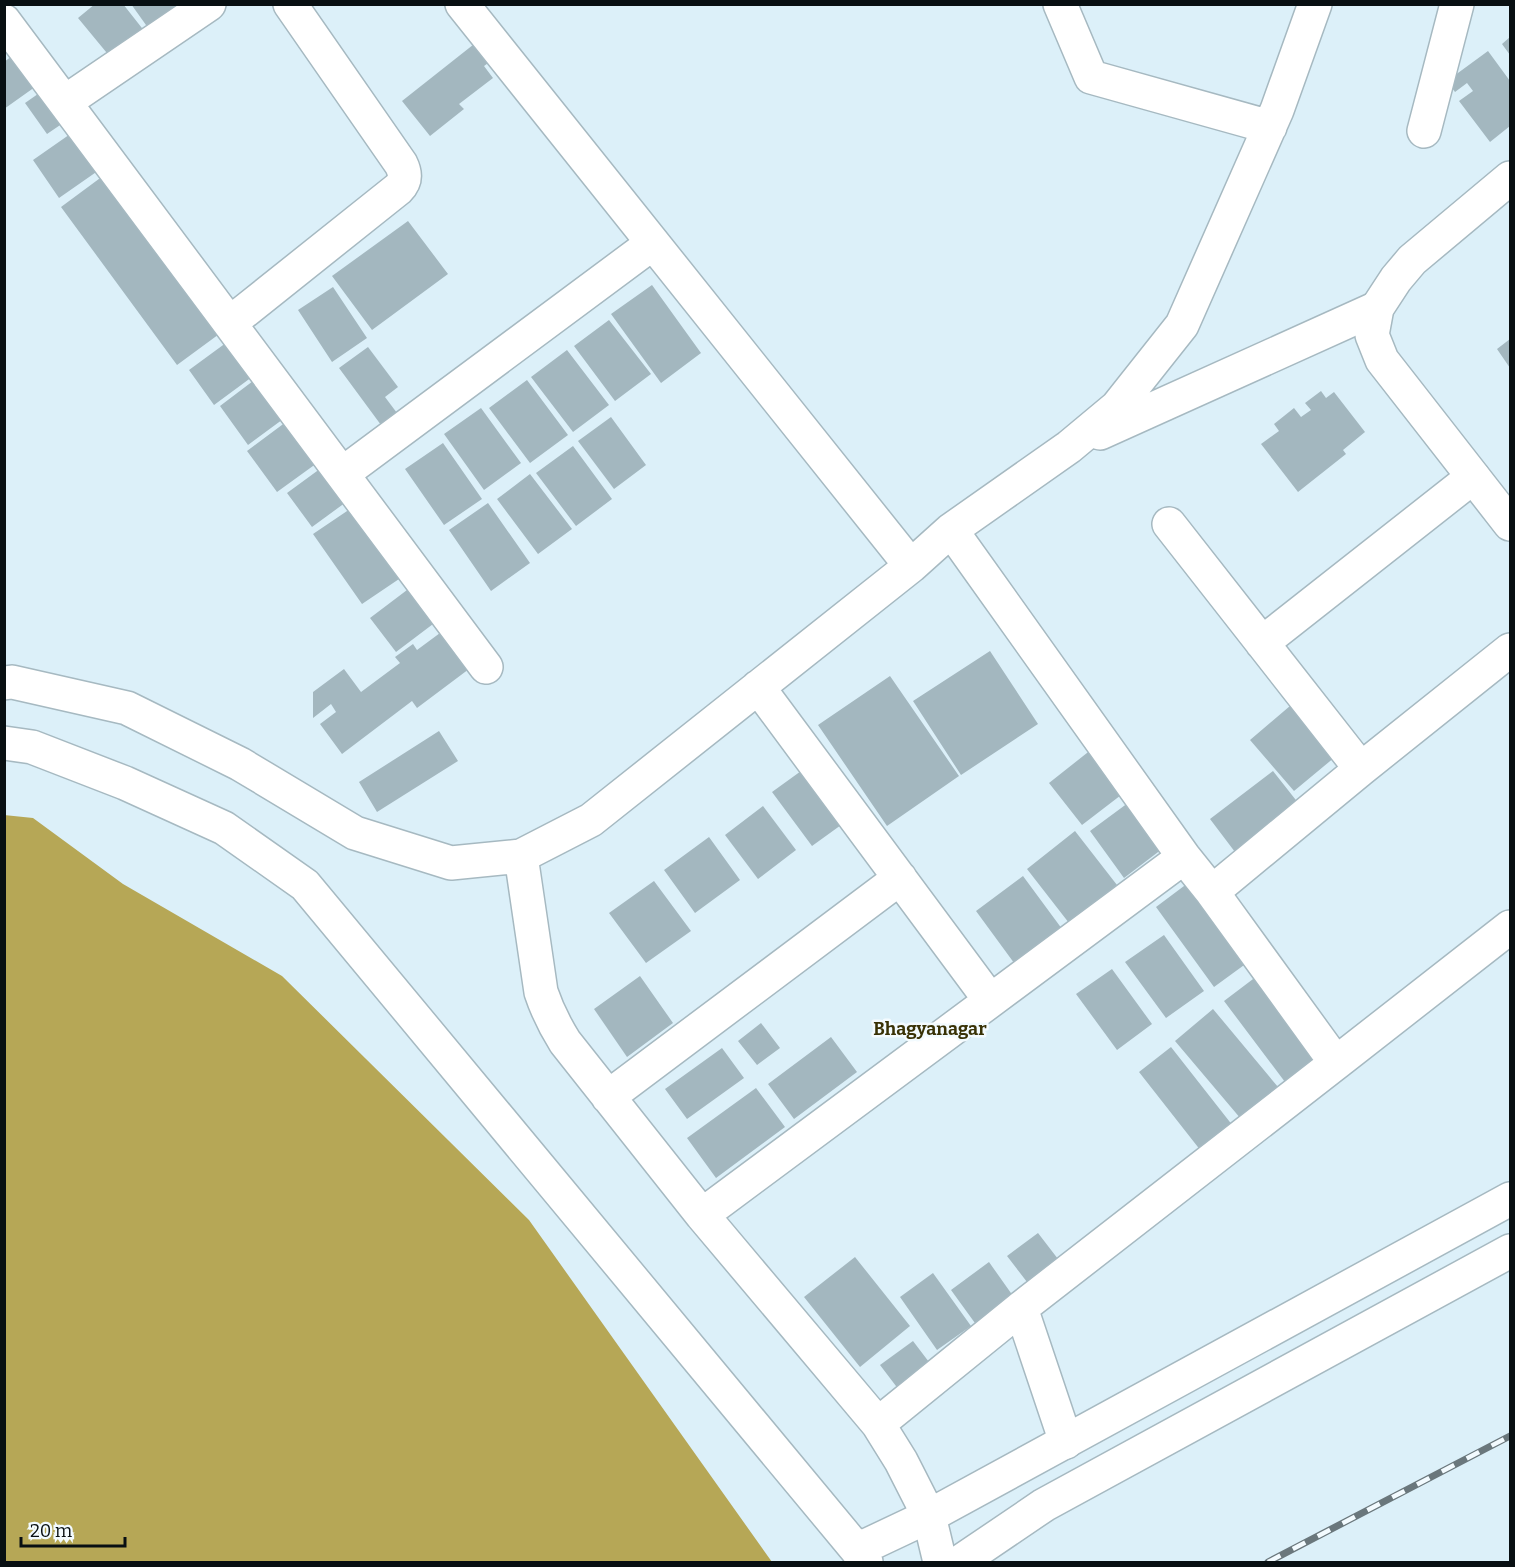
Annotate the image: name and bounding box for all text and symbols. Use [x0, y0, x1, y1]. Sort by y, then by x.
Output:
district label: Bhagyanagar [873, 1018, 987, 1040]
scale bar [21, 1510, 124, 1548]
text: 20 m [30, 1520, 72, 1542]

